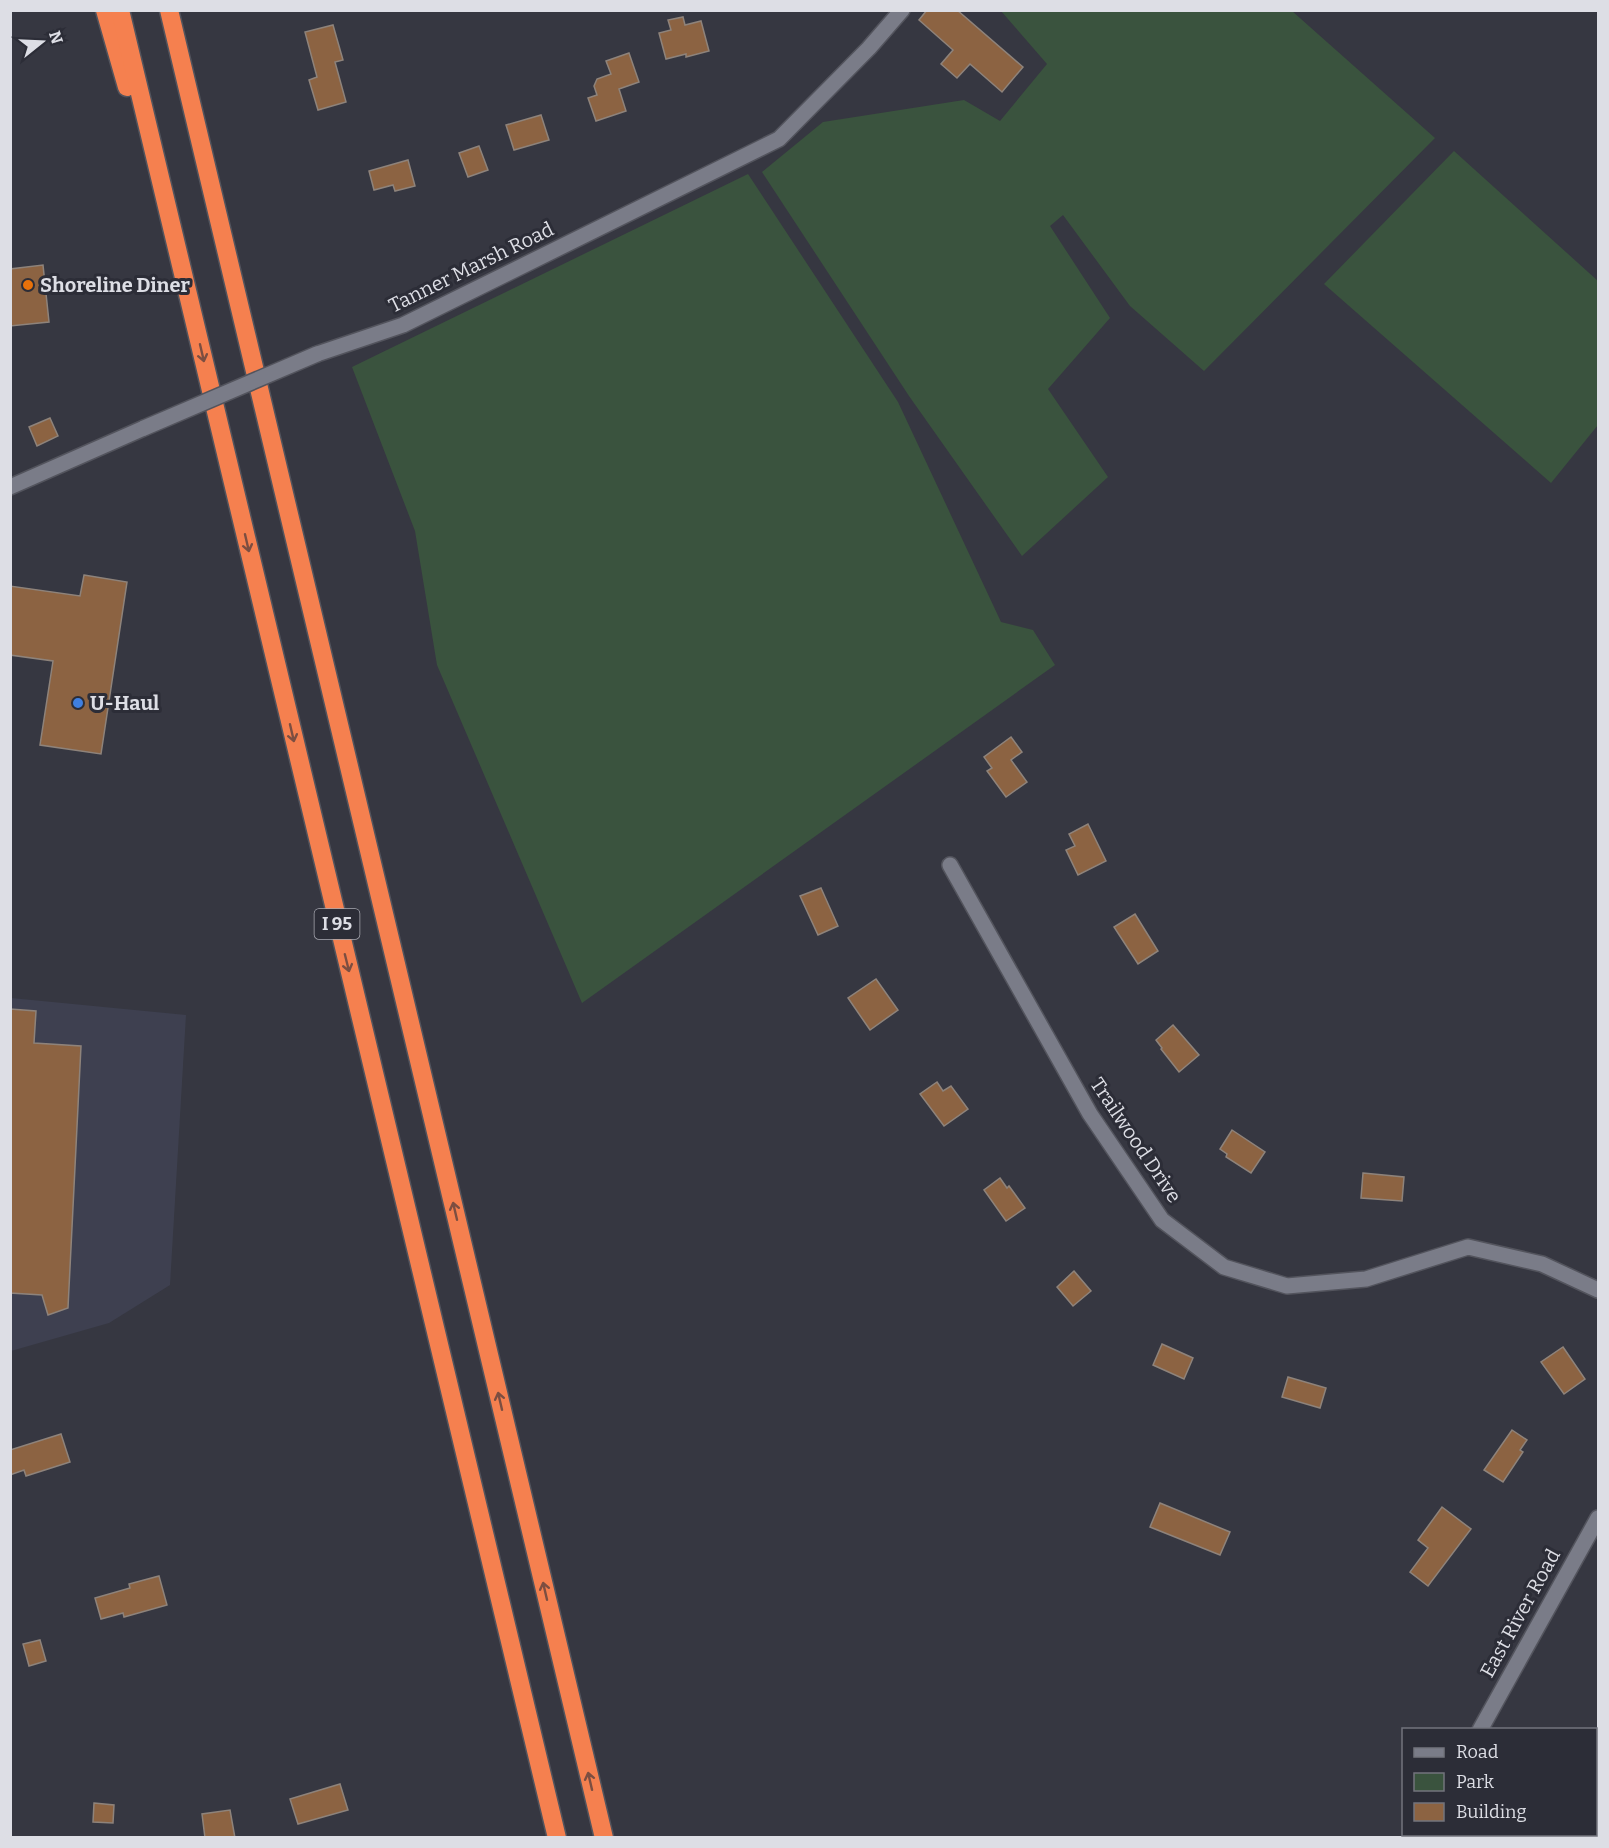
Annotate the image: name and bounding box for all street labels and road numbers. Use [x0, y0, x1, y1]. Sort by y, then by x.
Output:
street label: Tanner Marsh Road [385, 217, 558, 317]
road number: I 95 [314, 909, 360, 939]
street label: Trailwood Drive [1085, 1073, 1187, 1207]
street label: East River Road [1475, 1544, 1565, 1681]

